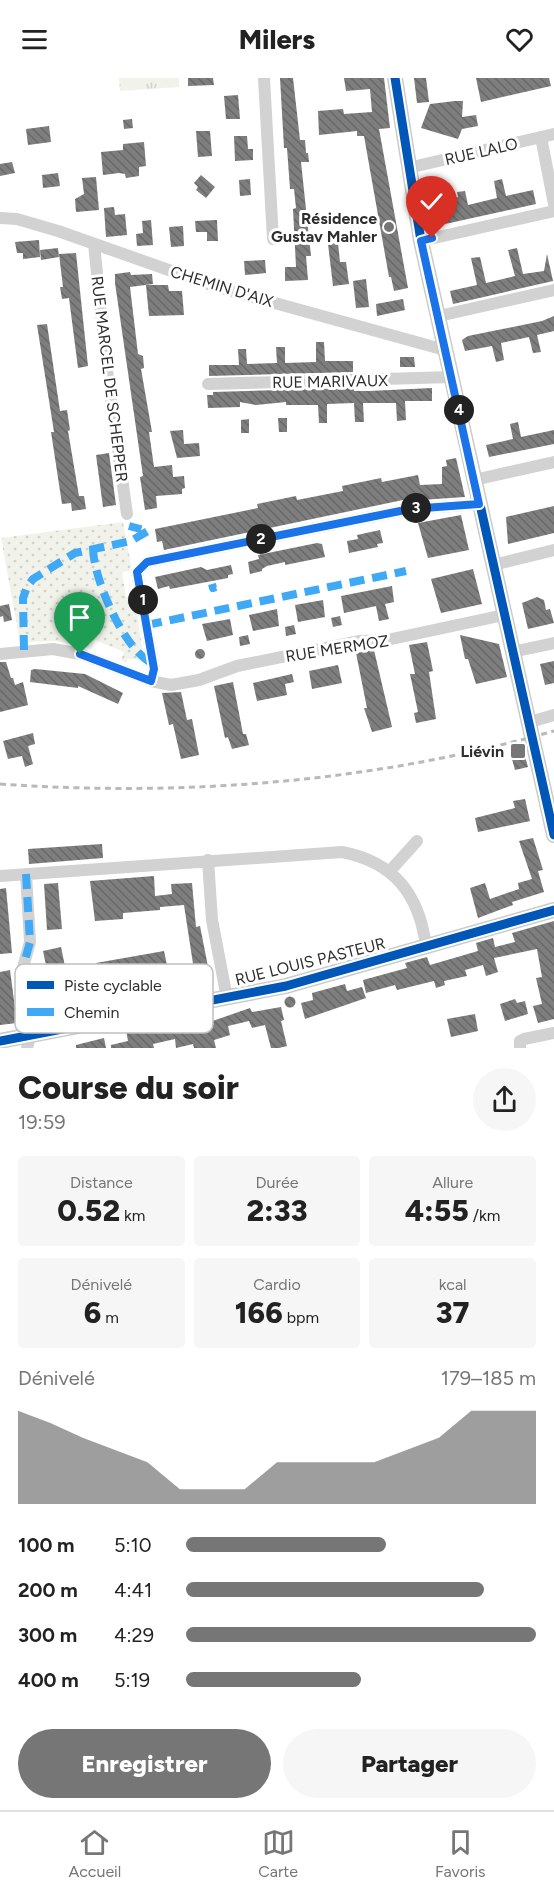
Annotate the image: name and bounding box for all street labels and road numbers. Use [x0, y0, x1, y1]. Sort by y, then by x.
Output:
street label: RUE LALO [443, 134, 519, 169]
street label: CHEMIN D'AIX [168, 262, 276, 311]
street label: RUE MARCEL DE SCHEPPER [87, 275, 132, 483]
street label: RUE MARIVAUX [272, 371, 388, 392]
street label: RUE MERMOZ [284, 631, 390, 666]
street label: RUE LOUIS PASTEUR [233, 934, 387, 989]

